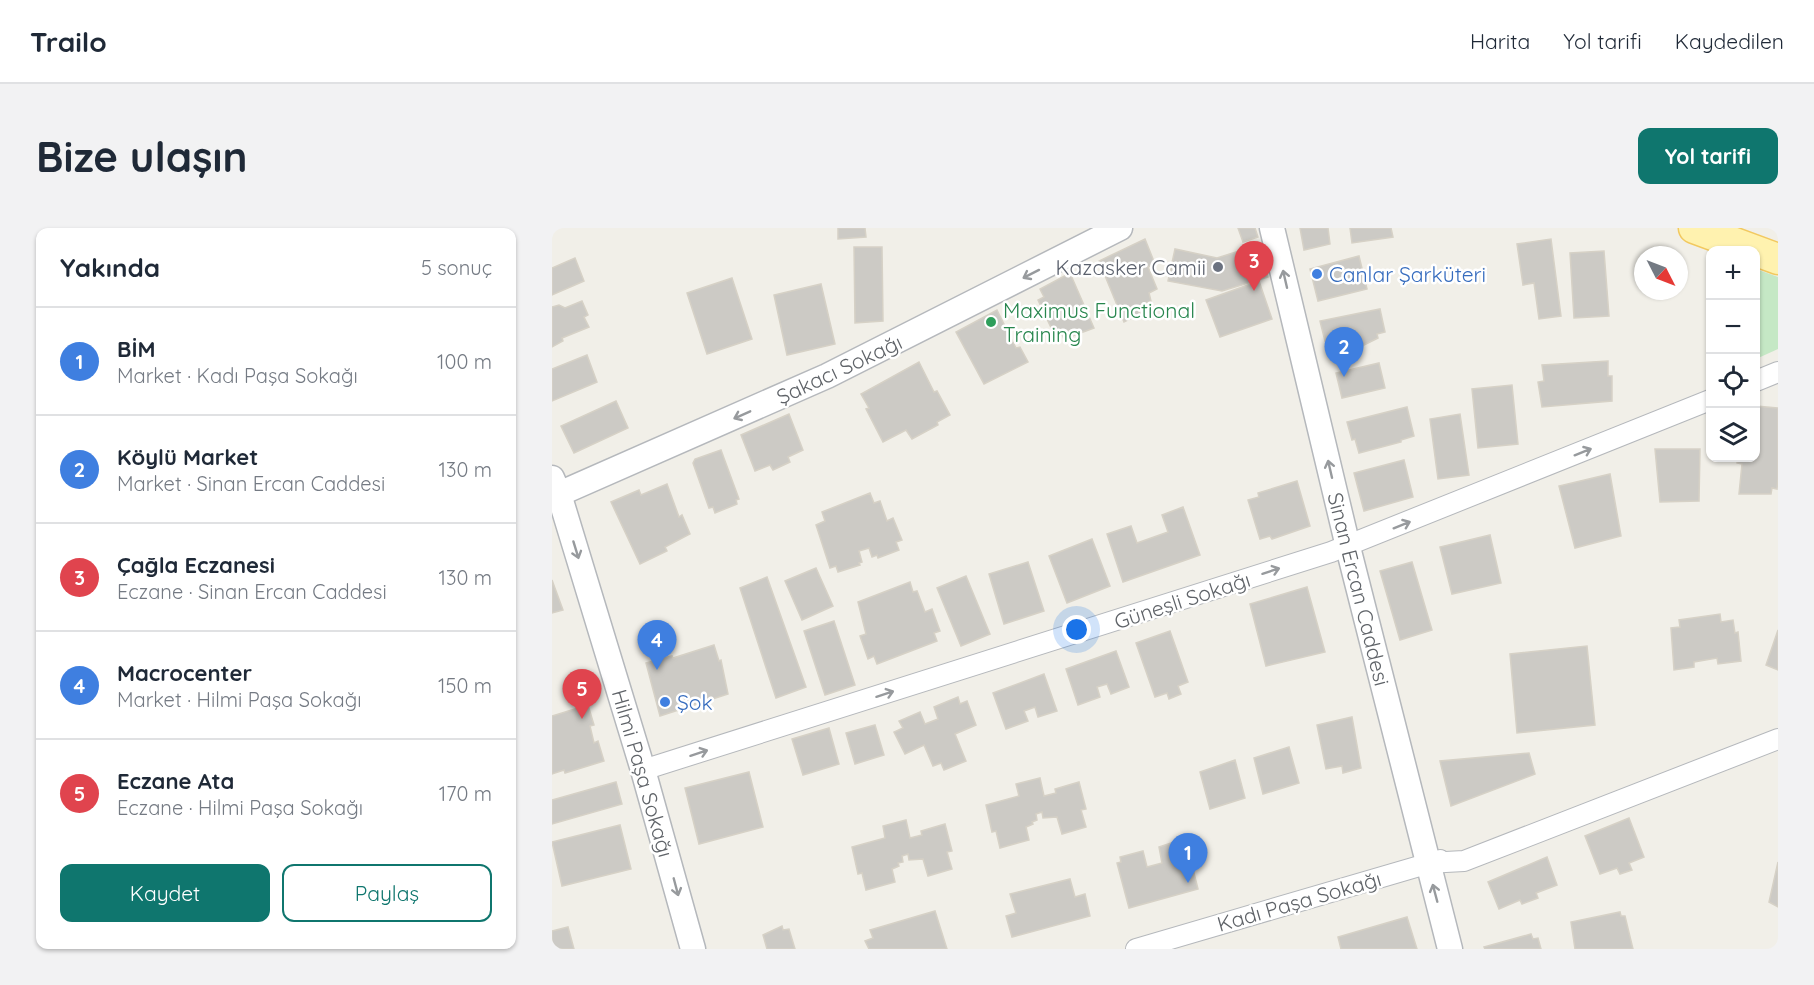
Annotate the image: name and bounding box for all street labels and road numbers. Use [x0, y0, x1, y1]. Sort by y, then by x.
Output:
street label: Şakacı Sokağı [772, 329, 906, 409]
street label: Sinan Ercan Caddesi [1322, 490, 1396, 688]
street label: Güneşli Sokağı [1111, 566, 1253, 634]
street label: Hilmi Paşa Sokağı [607, 686, 679, 860]
street label: Kadı Paşa Sokağı [1214, 865, 1384, 937]

